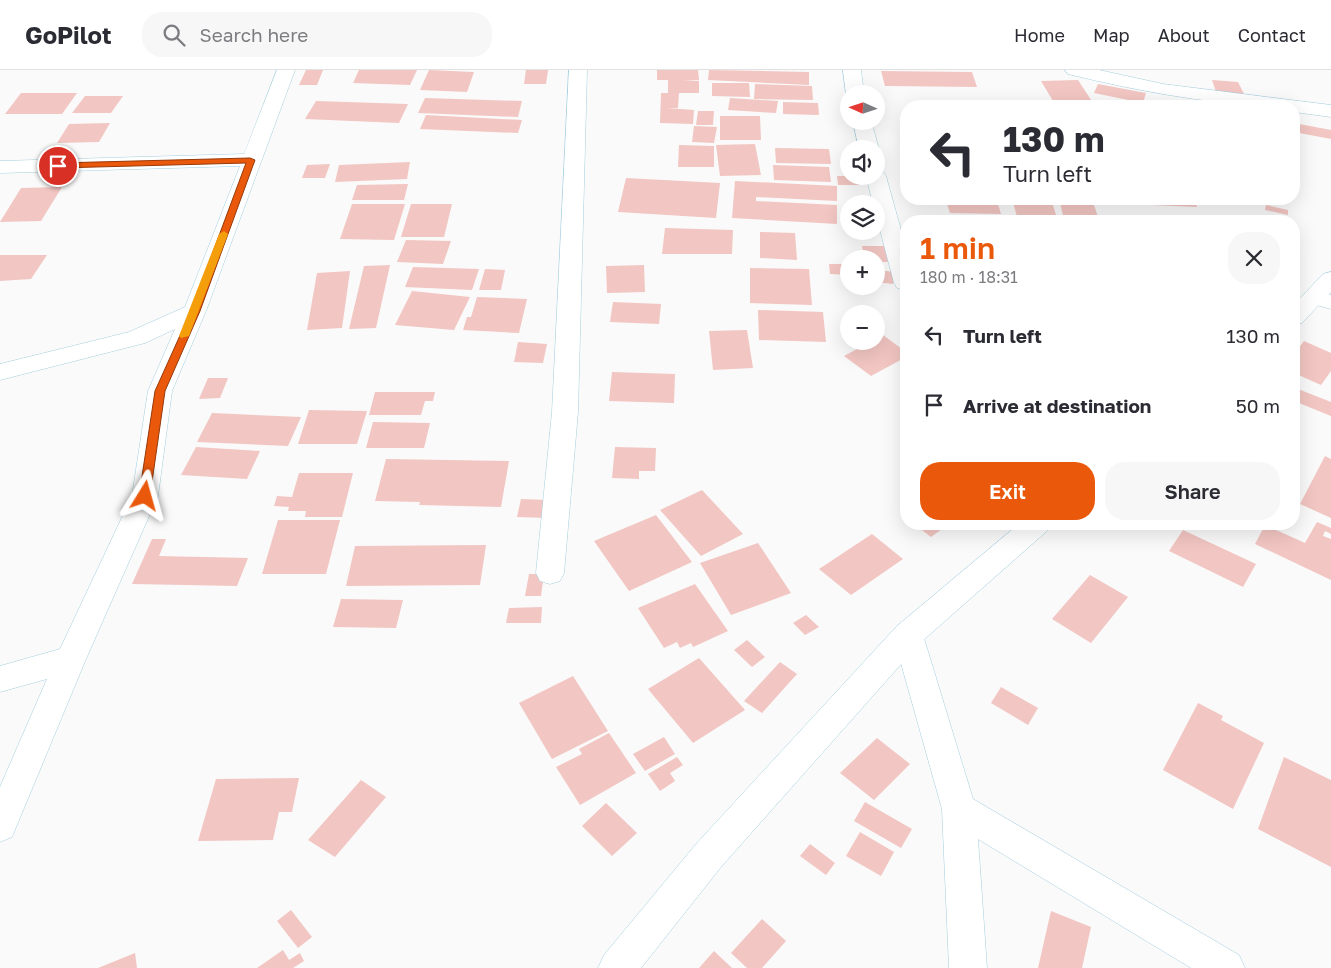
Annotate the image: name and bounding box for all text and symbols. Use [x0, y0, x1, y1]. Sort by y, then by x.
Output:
search box [142, 12, 492, 57]
text: GoPilot [25, 20, 112, 49]
icon: search [160, 21, 188, 49]
text: Search here [200, 23, 308, 46]
text: Home [1014, 24, 1065, 46]
text: Map [1093, 24, 1130, 46]
text: About [1158, 24, 1210, 46]
text: Contact [1238, 24, 1306, 46]
north arrow [840, 85, 885, 130]
map controls [840, 85, 885, 350]
text: 130 m [1003, 118, 1105, 160]
icon: left [920, 120, 985, 185]
button: sound [840, 140, 885, 185]
pin [37, 145, 79, 187]
icon: arrive [44, 152, 72, 180]
text: Turn left [1003, 160, 1092, 187]
button: layers [840, 195, 885, 240]
text: 1 min [920, 230, 995, 266]
button: close [1228, 232, 1280, 284]
button: + [840, 250, 885, 295]
text: 180 m · 18:31 [920, 267, 1018, 287]
button: − [840, 305, 885, 350]
icon: left [920, 321, 948, 349]
text: Turn left [963, 324, 1042, 347]
text: 130 m [1226, 324, 1280, 347]
icon: arrive [920, 391, 948, 419]
text: Arrive at destination [963, 394, 1151, 417]
text: 50 m [1236, 394, 1280, 417]
button: Exit [920, 462, 1095, 520]
button: Share [1105, 462, 1280, 520]
position arrow [118, 469, 170, 521]

